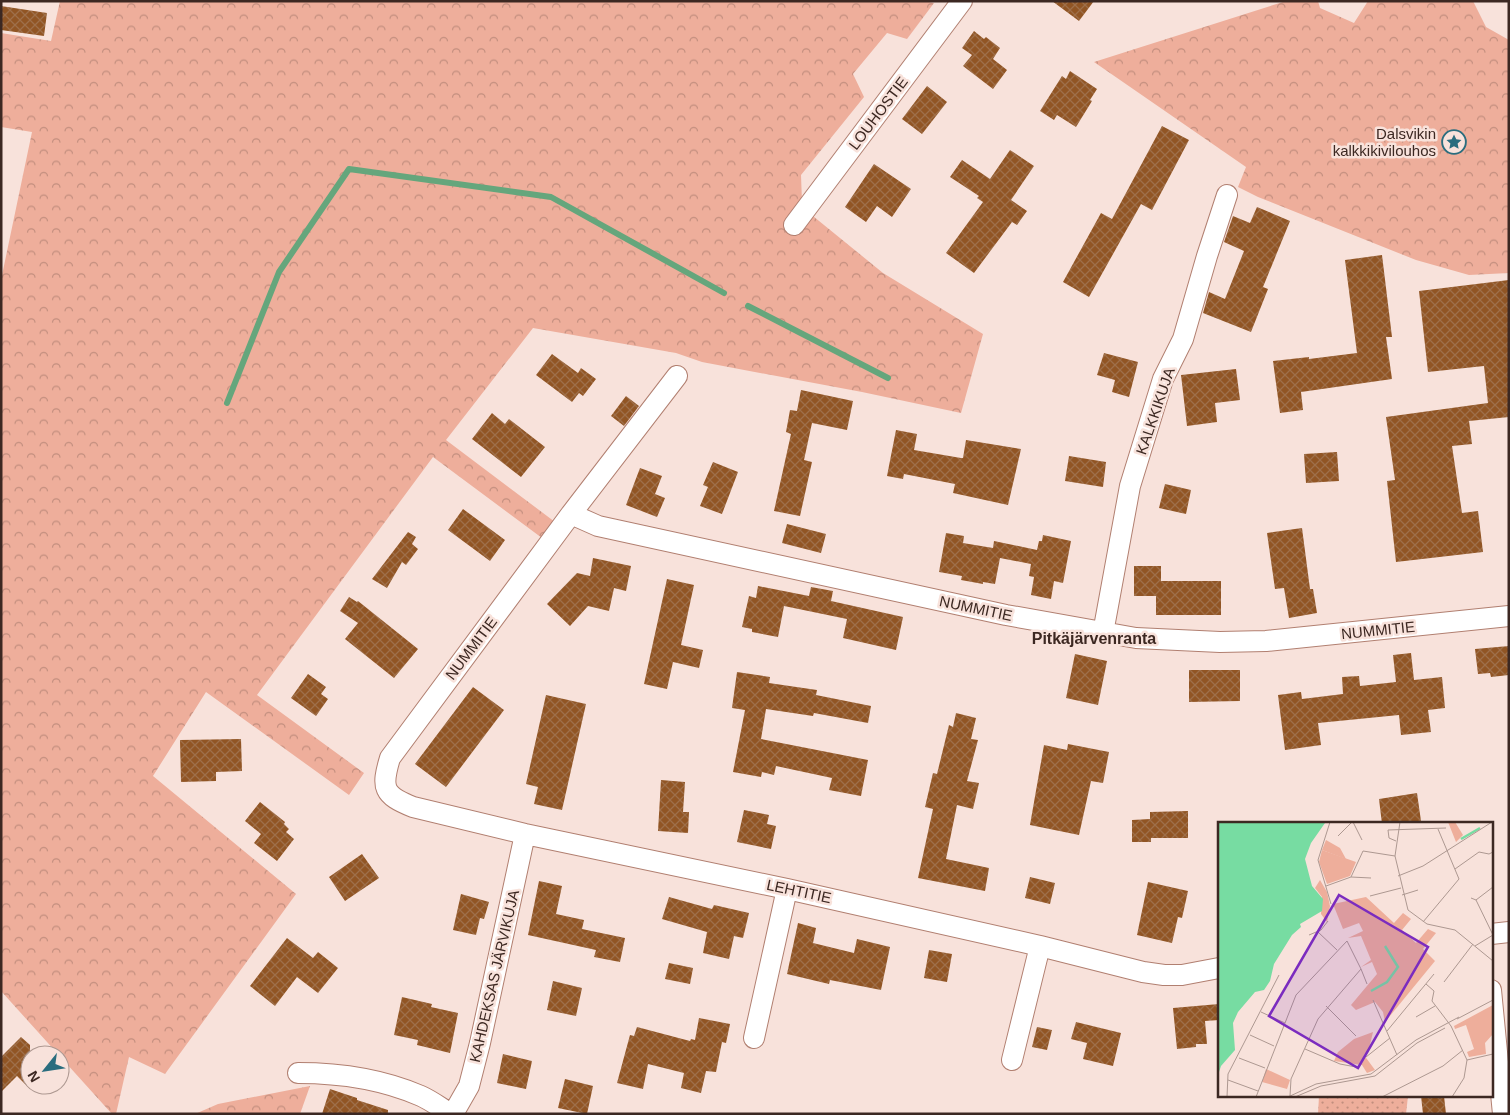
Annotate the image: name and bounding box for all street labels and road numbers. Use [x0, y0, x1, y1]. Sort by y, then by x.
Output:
street label: LOUHOSTIE [845, 73, 911, 153]
street label: KALKKIKUJA [1132, 365, 1178, 457]
street label: NUMMITIE [938, 592, 1014, 624]
street label: NUMMITIE [442, 613, 500, 683]
street label: NUMMITIE [1340, 618, 1416, 642]
street label: LEHTITIE [765, 876, 833, 906]
street label: KAHDEKSAS JÄRVIKUJA [466, 888, 522, 1064]

